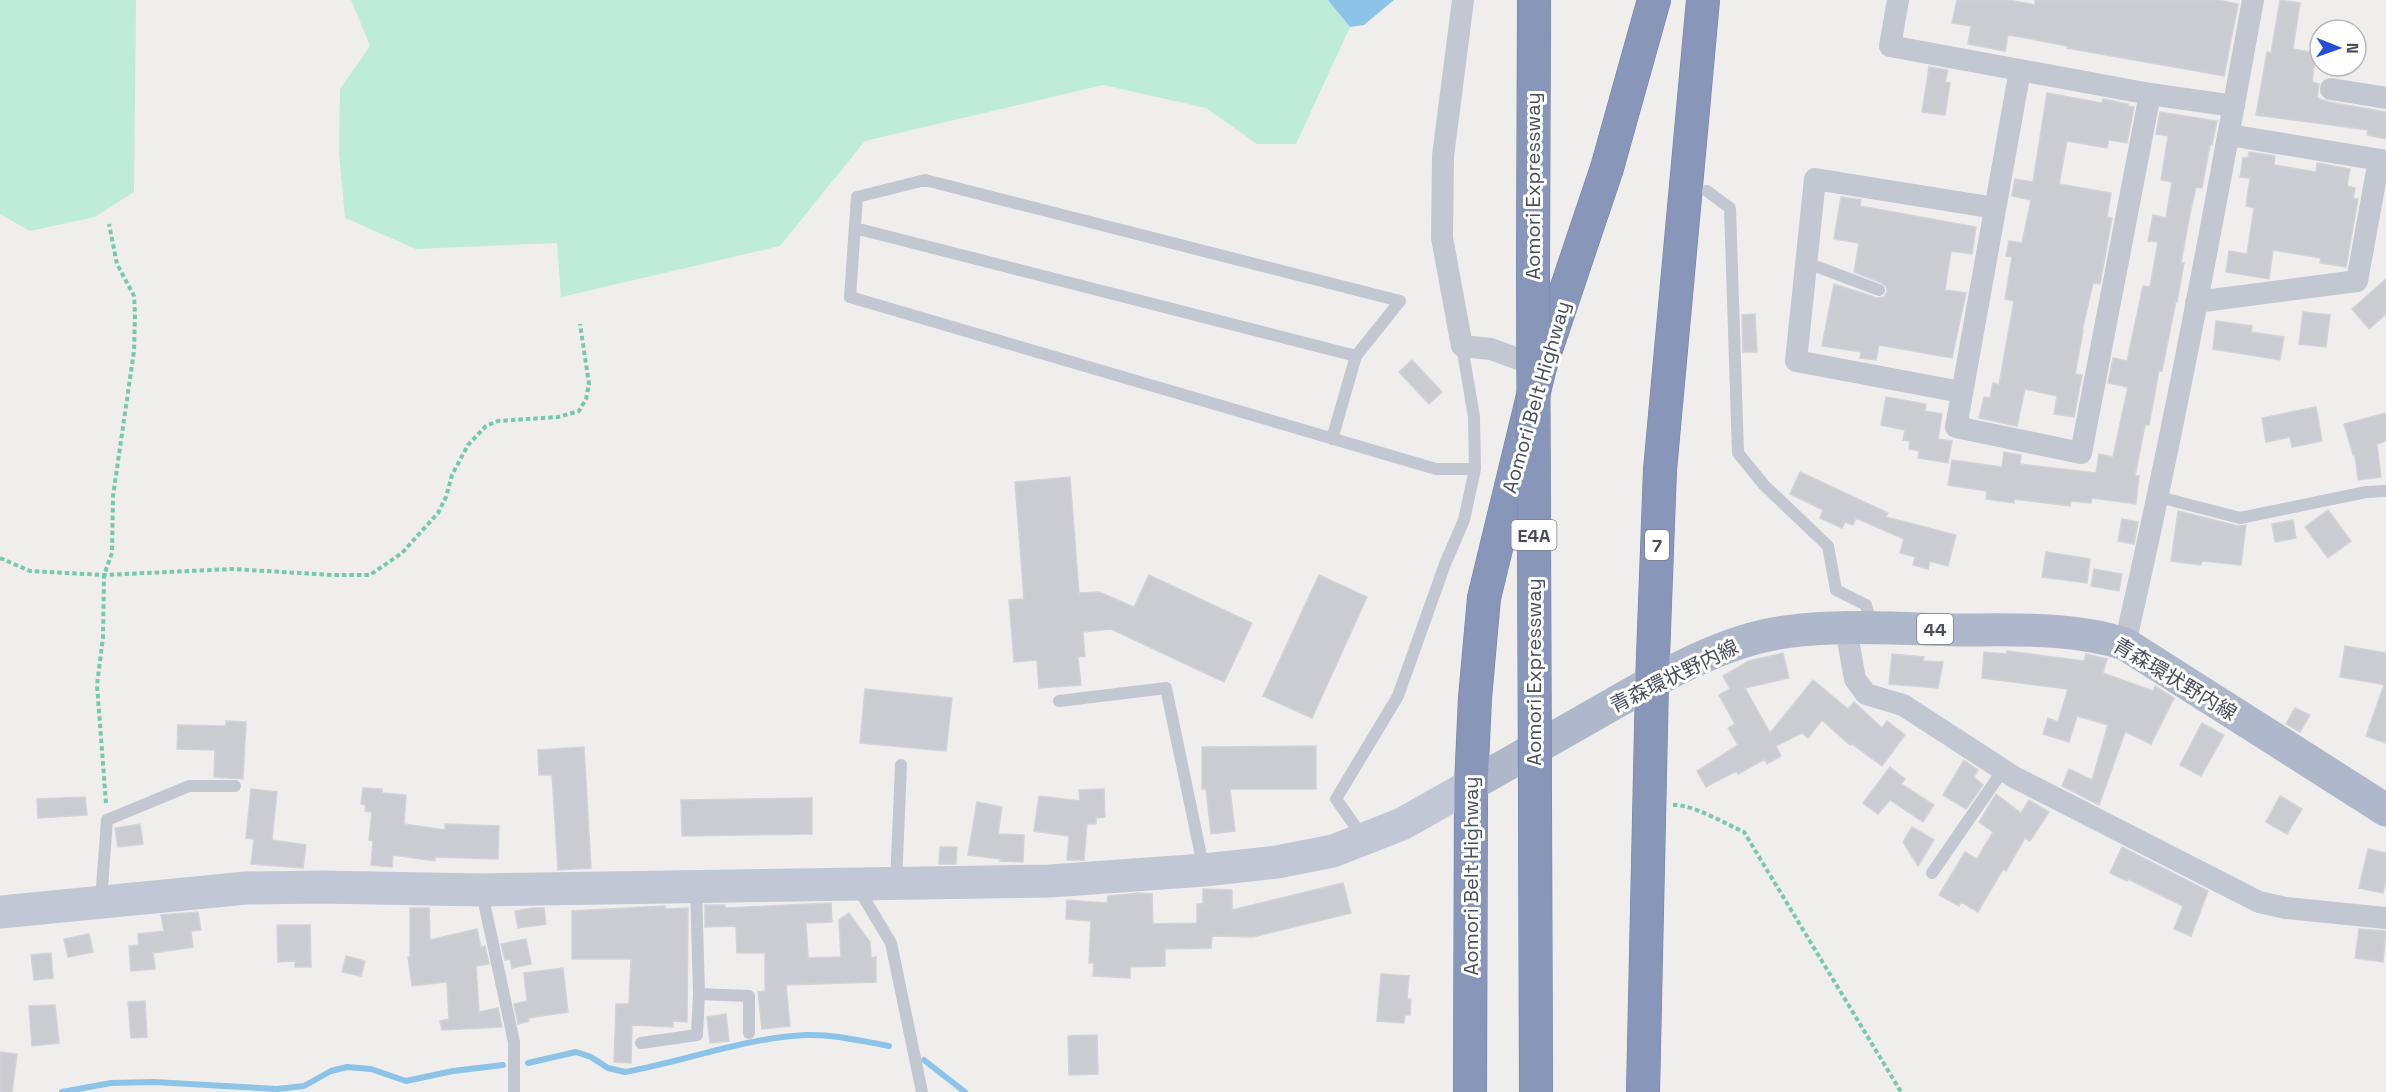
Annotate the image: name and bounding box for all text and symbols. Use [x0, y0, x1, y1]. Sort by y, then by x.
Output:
north arrow [2308, 18, 2368, 78]
text: N [2342, 43, 2363, 54]
street label: Aomori Expressway [1520, 92, 1546, 280]
street label: Aomori Belt Highway [1496, 298, 1576, 496]
road number: E4A [1512, 520, 1556, 550]
road number: 7 [1645, 530, 1669, 560]
street label: Aomori Expressway [1521, 578, 1547, 766]
road number: 44 [1917, 614, 1953, 644]
street label: 青森環状野内線 [2108, 632, 2242, 726]
street label: 青森環状野内線 [1605, 634, 1743, 718]
street label: Aomori Belt Highway [1458, 777, 1484, 975]

